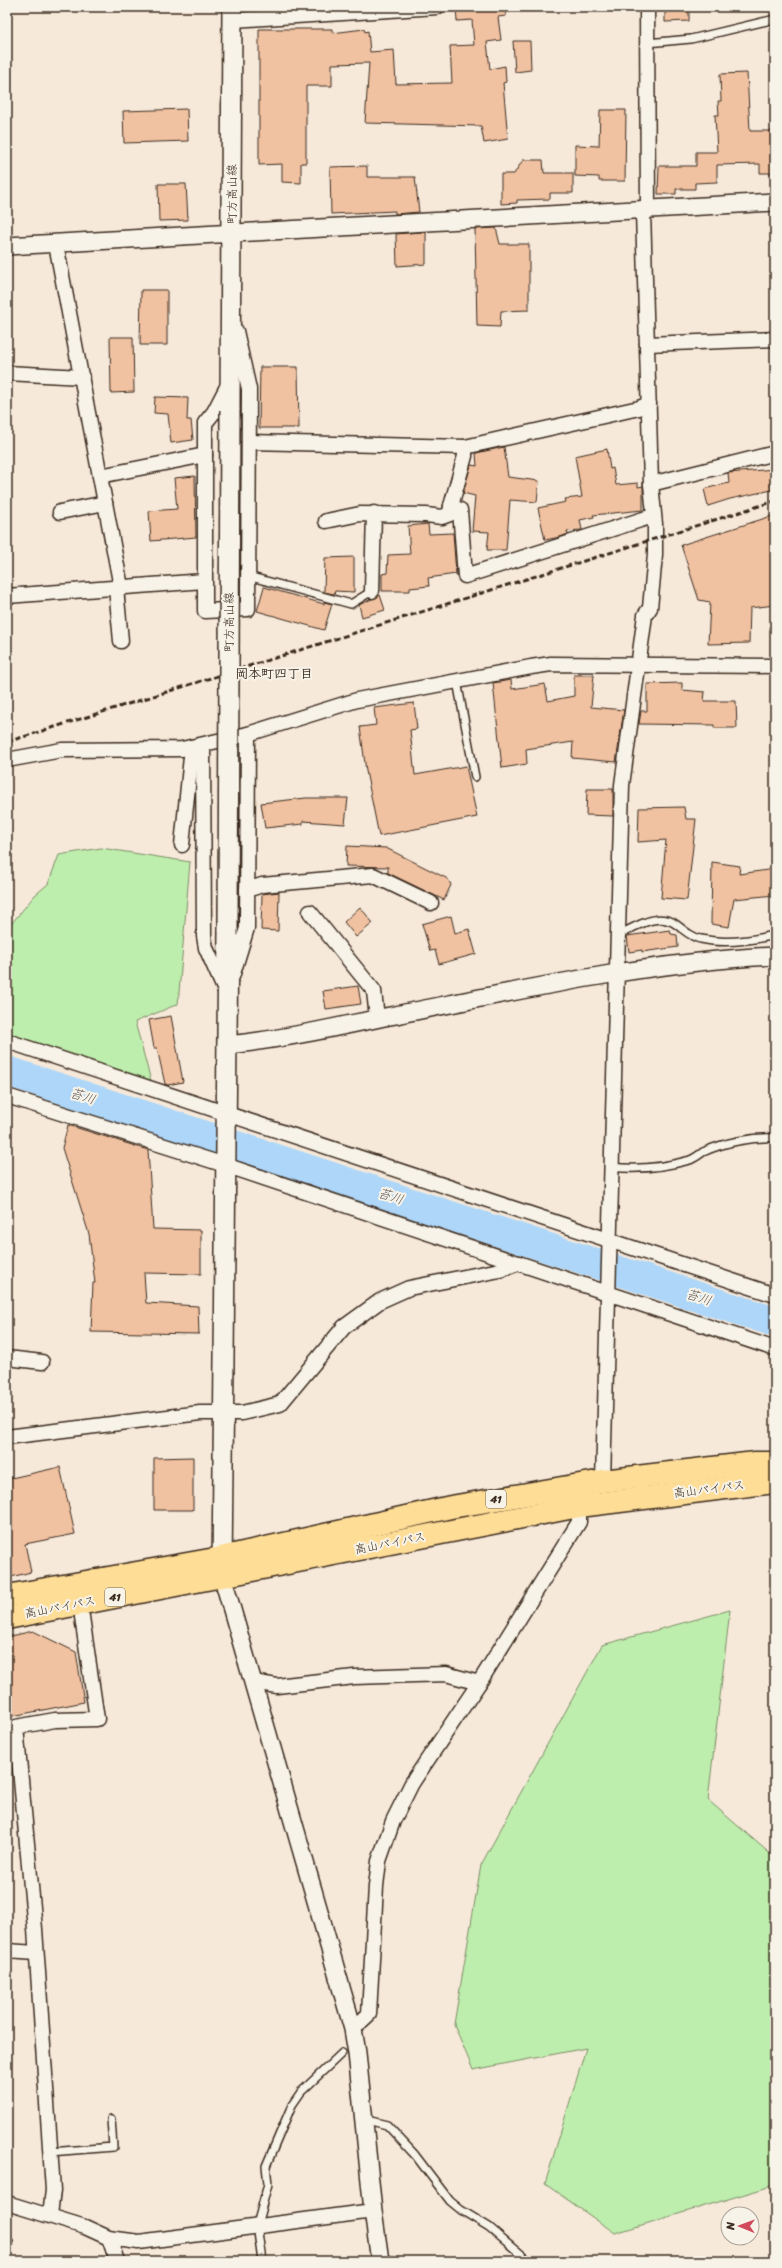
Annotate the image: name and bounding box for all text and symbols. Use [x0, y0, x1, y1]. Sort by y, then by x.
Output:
street label: 町方高山線 [221, 164, 243, 224]
street label: 町方高山線 [218, 592, 240, 652]
district label: 岡本町四丁目 [235, 662, 313, 685]
water label: 苔川 [67, 1081, 99, 1111]
water label: 苔川 [375, 1181, 407, 1211]
water label: 苔川 [683, 1282, 715, 1312]
street label: 高山バイパス [672, 1474, 746, 1504]
road number: 41 [486, 1490, 506, 1508]
street label: 高山バイパス [353, 1525, 427, 1561]
road number: 41 [105, 1588, 125, 1606]
street label: 高山バイパス [23, 1589, 97, 1625]
north arrow [720, 2206, 760, 2246]
text: N [721, 2221, 740, 2231]

